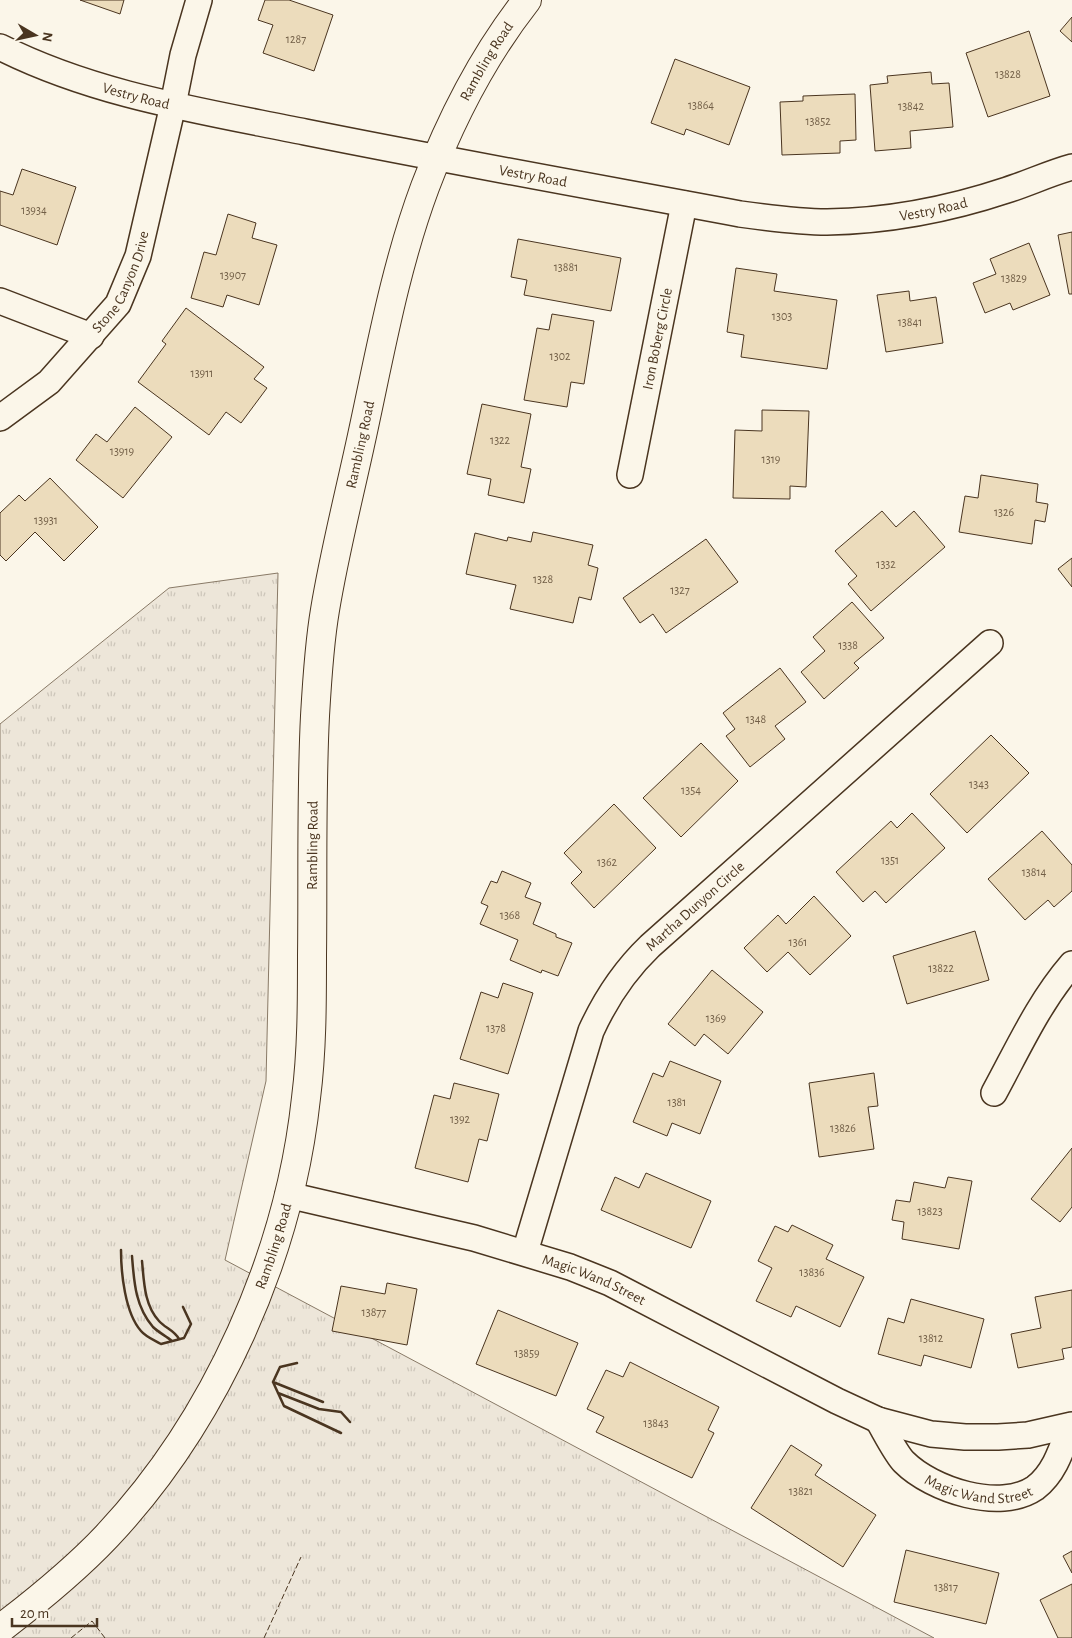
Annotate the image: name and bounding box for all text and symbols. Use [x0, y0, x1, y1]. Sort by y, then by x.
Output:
north arrow [10, 10, 60, 60]
street label: Rambling Road [457, 19, 516, 103]
text: N [39, 31, 55, 43]
house number: 1287 [286, 33, 306, 45]
house number: 13828 [995, 68, 1021, 80]
street label: Vestry Road [101, 80, 171, 112]
house number: 13864 [688, 99, 714, 111]
house number: 13842 [898, 100, 925, 112]
house number: 13852 [805, 115, 831, 127]
street label: Vestry Road [498, 162, 569, 189]
street label: Vestry Road [898, 195, 969, 223]
house number: 13934 [21, 204, 47, 216]
street label: Stone Canyon Drive [89, 229, 151, 336]
house number: 13881 [554, 261, 578, 273]
house number: 13907 [220, 269, 246, 281]
house number: 13829 [1001, 272, 1027, 284]
street label: Iron Boberg Circle [640, 286, 675, 391]
house number: 1303 [772, 310, 792, 322]
house number: 13841 [898, 316, 922, 328]
house number: 1302 [550, 350, 571, 362]
house number: 13911 [191, 367, 213, 379]
street label: Rambling Road [343, 399, 377, 490]
house number: 1322 [490, 434, 511, 446]
house number: 13919 [110, 445, 135, 457]
house number: 1319 [762, 453, 781, 465]
house number: 1326 [994, 506, 1014, 518]
house number: 13931 [34, 514, 58, 526]
house number: 1332 [876, 558, 896, 570]
house number: 1328 [533, 573, 553, 585]
house number: 1327 [670, 584, 690, 596]
house number: 1338 [838, 639, 858, 651]
house number: 1348 [746, 713, 767, 725]
house number: 1343 [969, 778, 989, 790]
house number: 1354 [681, 784, 701, 796]
street label: Rambling Road [305, 800, 320, 890]
house number: 1351 [881, 854, 899, 866]
house number: 1362 [597, 856, 618, 868]
street label: Martha Dunyon Circle [643, 858, 747, 954]
house number: 13814 [1022, 866, 1047, 878]
house number: 1368 [500, 909, 521, 921]
house number: 1361 [789, 936, 807, 948]
house number: 13822 [928, 962, 954, 974]
house number: 1369 [706, 1012, 727, 1024]
house number: 1378 [486, 1022, 506, 1034]
house number: 1381 [668, 1096, 686, 1108]
house number: 1392 [450, 1113, 471, 1125]
house number: 13826 [830, 1122, 856, 1134]
street label: Rambling Road [252, 1201, 294, 1291]
house number: 13823 [917, 1205, 943, 1217]
street label: Magic Wand Street [541, 1252, 648, 1308]
house number: 13836 [799, 1266, 825, 1278]
house number: 13877 [362, 1306, 386, 1318]
house number: 13812 [919, 1332, 944, 1344]
house number: 13859 [514, 1347, 540, 1359]
house number: 13843 [643, 1417, 669, 1429]
street label: Magic Wand Street [922, 1472, 1035, 1506]
house number: 13821 [789, 1485, 813, 1497]
house number: 13817 [934, 1581, 958, 1593]
scale bar [12, 1596, 98, 1628]
text: 20 m [20, 1606, 49, 1621]

